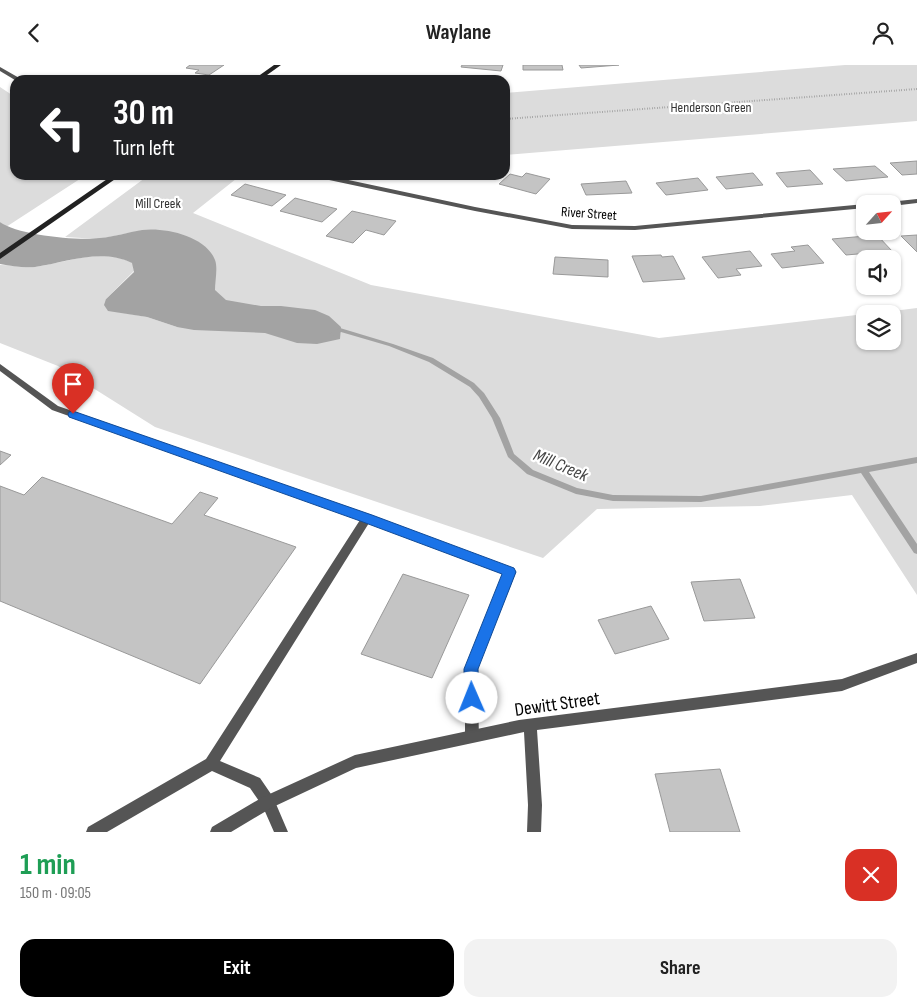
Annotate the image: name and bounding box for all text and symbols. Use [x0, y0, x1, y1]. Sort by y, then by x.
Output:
icon: back [20, 19, 48, 47]
text: Waylane [426, 19, 491, 46]
icon: person [869, 19, 897, 47]
text: 30 m [113, 92, 174, 135]
icon: left [30, 95, 95, 160]
park label: Henderson Green [670, 99, 752, 116]
text: Turn left [113, 135, 175, 162]
park label: Mill Creek [135, 195, 181, 212]
north arrow [856, 195, 901, 240]
map controls [856, 195, 901, 350]
street label: River Street [561, 203, 617, 224]
button: sound [856, 250, 901, 295]
button: layers [856, 305, 901, 350]
pin [52, 363, 94, 414]
icon: arrive [59, 370, 87, 398]
water label: Mill Creek [530, 445, 592, 487]
position arrow [445, 671, 497, 723]
street label: Dewitt Street [513, 687, 601, 722]
text: 1 min [20, 847, 76, 883]
button: close [845, 849, 897, 901]
text: 150 m · 09:05 [20, 884, 91, 903]
button: Exit [20, 939, 454, 997]
button: Share [464, 939, 897, 997]

